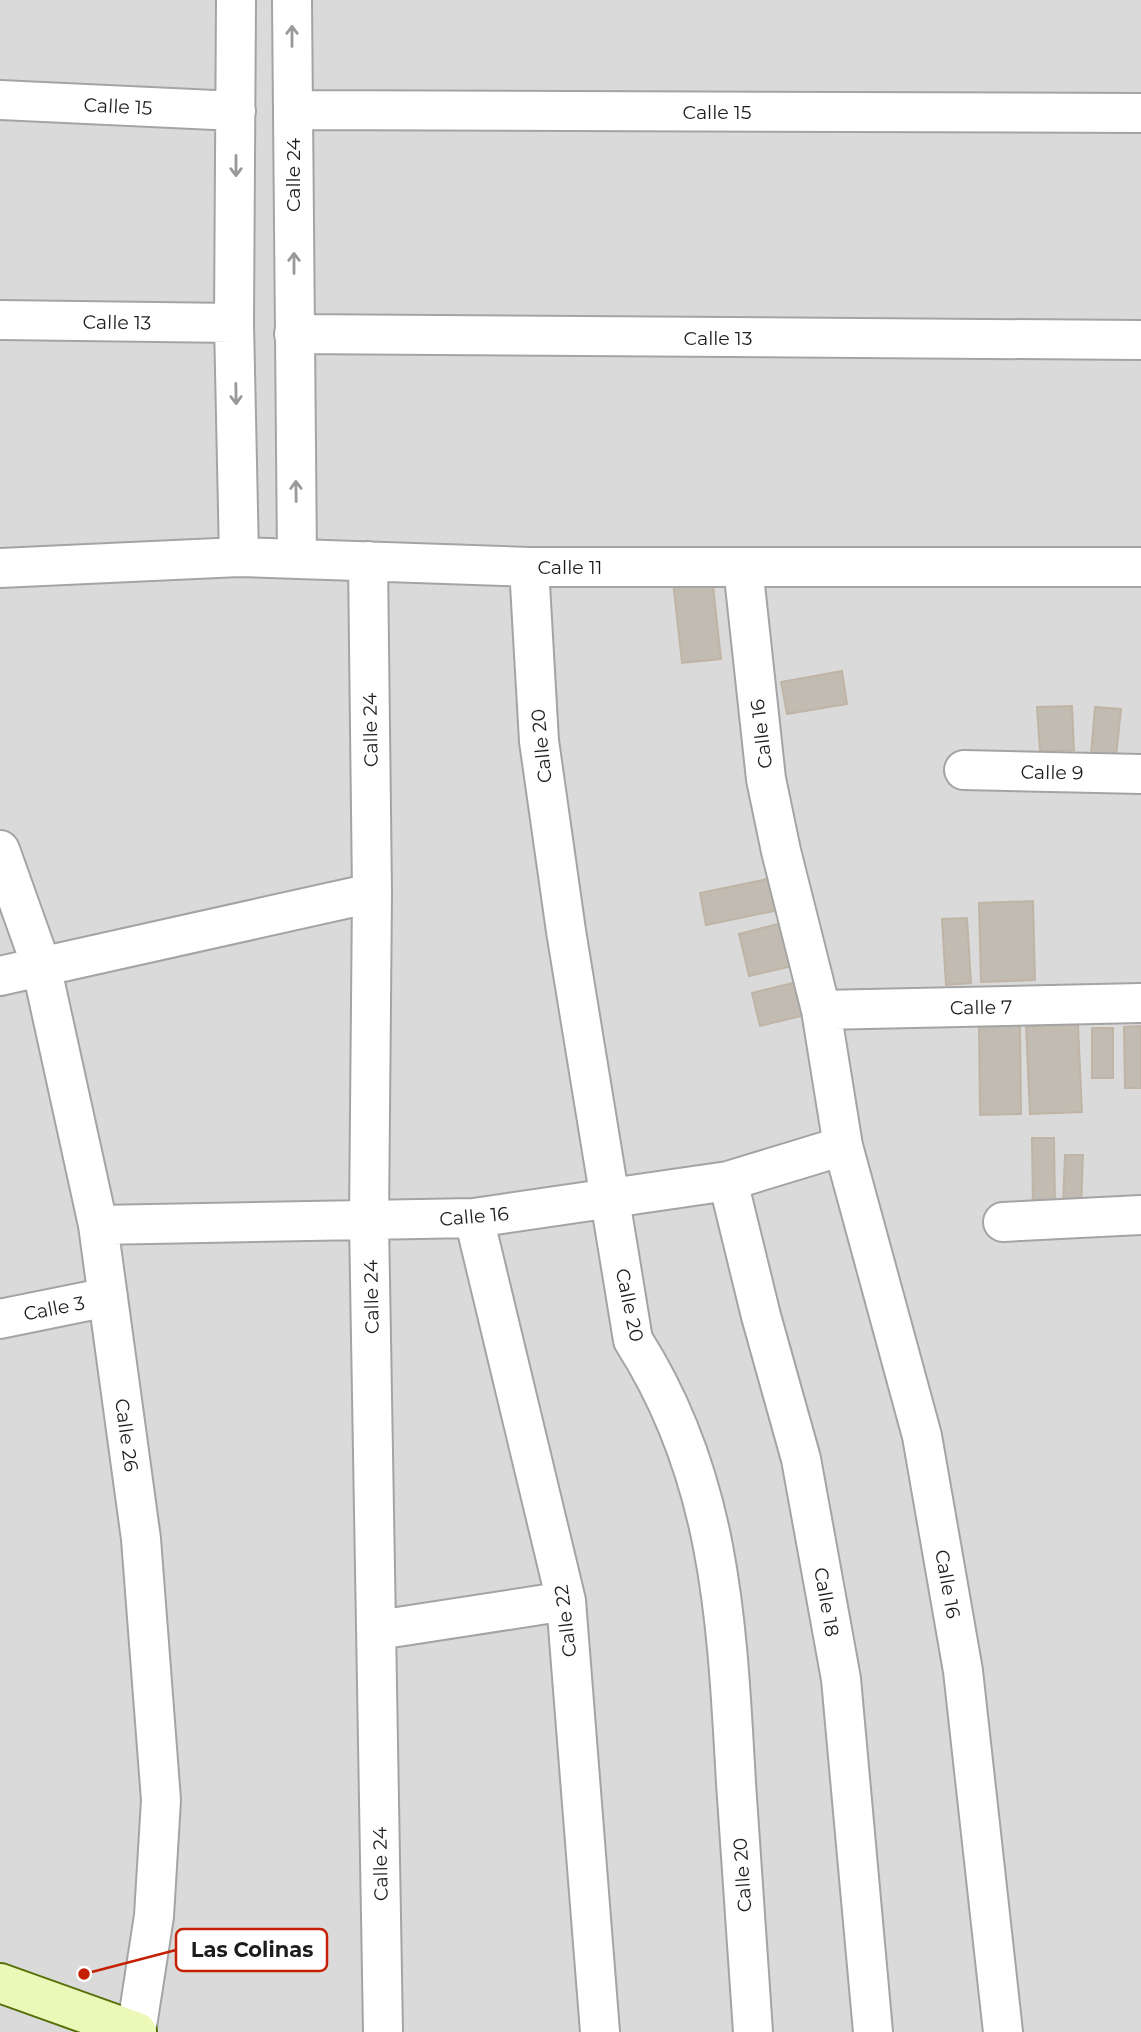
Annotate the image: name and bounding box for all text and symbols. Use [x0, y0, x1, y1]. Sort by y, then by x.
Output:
one-way arrow [285, 25, 299, 48]
street label: Calle 15 [83, 93, 153, 120]
street label: Calle 15 [683, 101, 752, 124]
street label: Calle 24 [282, 137, 305, 212]
one-way arrow [229, 154, 242, 177]
one-way arrow [287, 252, 301, 275]
street label: Calle 13 [82, 310, 152, 335]
street label: Calle 13 [684, 327, 752, 350]
one-way arrow [229, 382, 242, 405]
one-way arrow [289, 480, 303, 503]
street label: Calle 11 [538, 556, 602, 579]
street label: Calle 24 [358, 692, 383, 767]
street label: Calle 16 [746, 698, 777, 770]
street label: Calle 20 [526, 708, 557, 784]
street label: Calle 9 [1020, 760, 1084, 785]
street label: Calle 7 [950, 995, 1012, 1020]
street label: Calle 16 [438, 1202, 510, 1231]
street label: Calle 24 [359, 1259, 384, 1334]
street label: Calle 20 [611, 1266, 649, 1344]
street label: Calle 3 [22, 1291, 87, 1326]
street label: Calle 26 [110, 1397, 143, 1473]
street label: Calle 16 [930, 1548, 965, 1620]
street label: Calle 18 [809, 1566, 844, 1639]
street label: Calle 22 [550, 1583, 581, 1658]
street label: Calle 24 [368, 1826, 393, 1901]
street label: Calle 20 [728, 1837, 757, 1913]
callout: Las Colinas [176, 1929, 327, 1971]
text: Las Colinas [191, 1937, 313, 1962]

